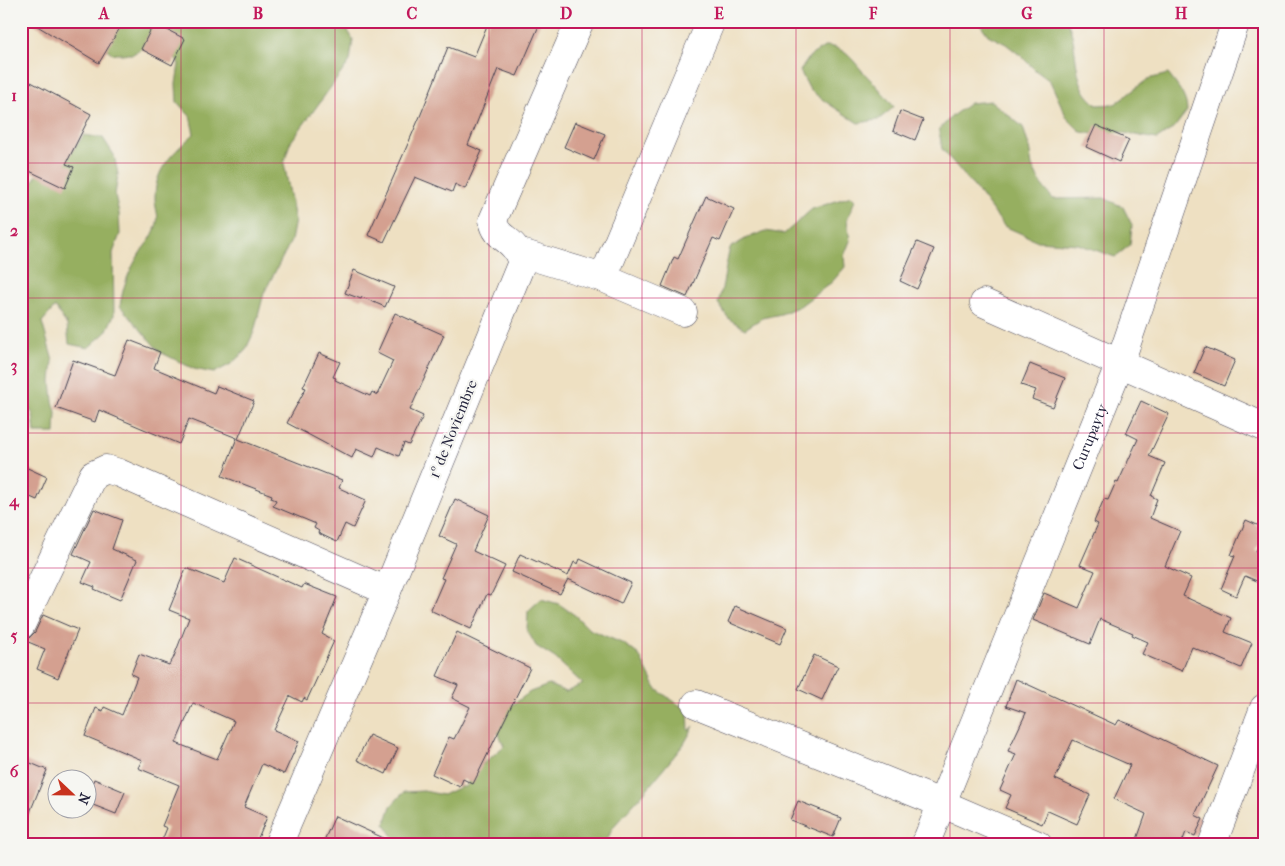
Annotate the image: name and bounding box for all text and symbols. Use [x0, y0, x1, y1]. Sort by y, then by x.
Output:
text: A [98, 4, 110, 23]
text: B [253, 4, 263, 23]
text: C [407, 4, 418, 23]
text: D [560, 4, 572, 23]
text: E [714, 4, 724, 23]
text: F [868, 4, 878, 23]
text: G [1021, 4, 1033, 23]
text: H [1175, 4, 1188, 23]
text: 1 [11, 86, 17, 105]
text: 2 [10, 221, 18, 240]
text: 3 [11, 356, 17, 376]
street label: 1º de Noviembre [425, 377, 481, 481]
street label: Curupayty [1069, 400, 1112, 473]
text: 4 [8, 491, 20, 511]
text: 5 [11, 626, 18, 645]
text: 6 [10, 762, 19, 781]
north arrow [48, 768, 98, 818]
text: N [74, 791, 93, 807]

